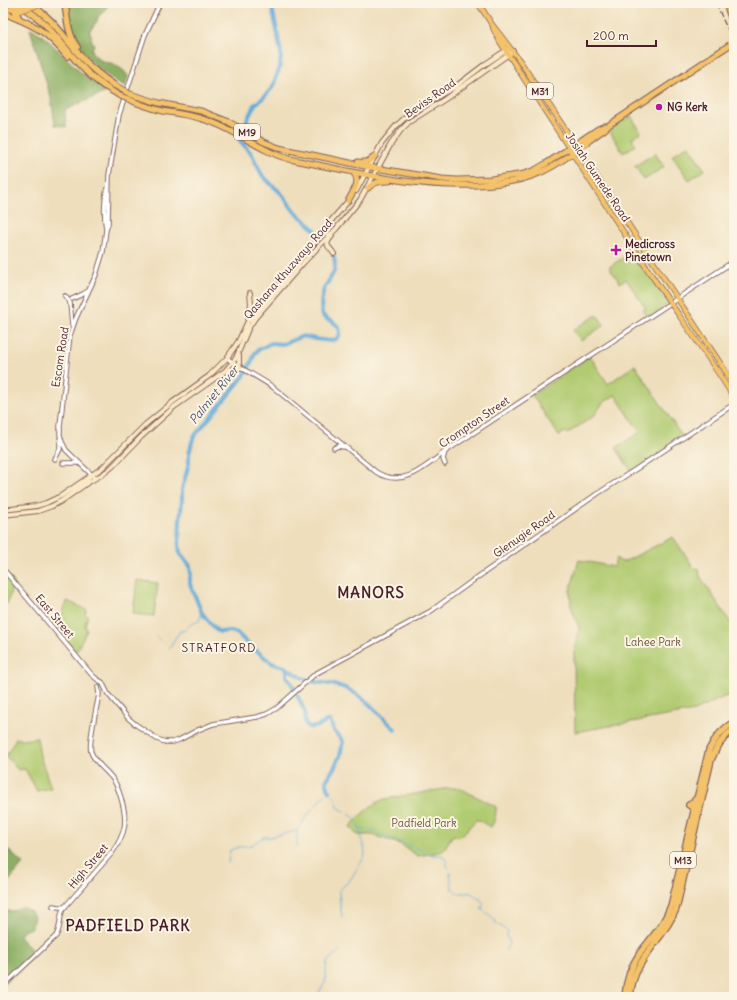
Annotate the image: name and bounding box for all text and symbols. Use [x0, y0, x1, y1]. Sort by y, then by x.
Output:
scale bar [587, 22, 656, 48]
text: 200 m [593, 28, 629, 43]
street label: Beviss Road [402, 75, 459, 121]
road number: M31 [527, 83, 553, 99]
place label: NG Kerk [667, 100, 708, 114]
marker: NG Kerk [654, 102, 664, 112]
road number: M19 [234, 124, 260, 140]
street label: Josiah Gumede Road [563, 129, 633, 225]
street label: Qashana Khuzwayo Road [241, 216, 336, 322]
place label: Medicross Pinetown [625, 237, 675, 264]
marker: Medicross Pinetown [610, 244, 622, 256]
street label: Escom Road [48, 325, 72, 388]
water label: Palmiet River [186, 361, 243, 427]
street label: Crompton Street [436, 393, 512, 451]
street label: Glenugie Road [491, 507, 558, 560]
district label: MANORS [337, 583, 405, 602]
street label: East Street [33, 591, 78, 641]
park label: Lahee Park [625, 635, 681, 649]
district label: STRATFORD [181, 640, 257, 655]
park label: Padfield Park [391, 816, 457, 830]
street label: High Street [65, 840, 111, 891]
road number: M13 [670, 852, 696, 868]
district label: PADFIELD PARK [65, 916, 191, 935]

